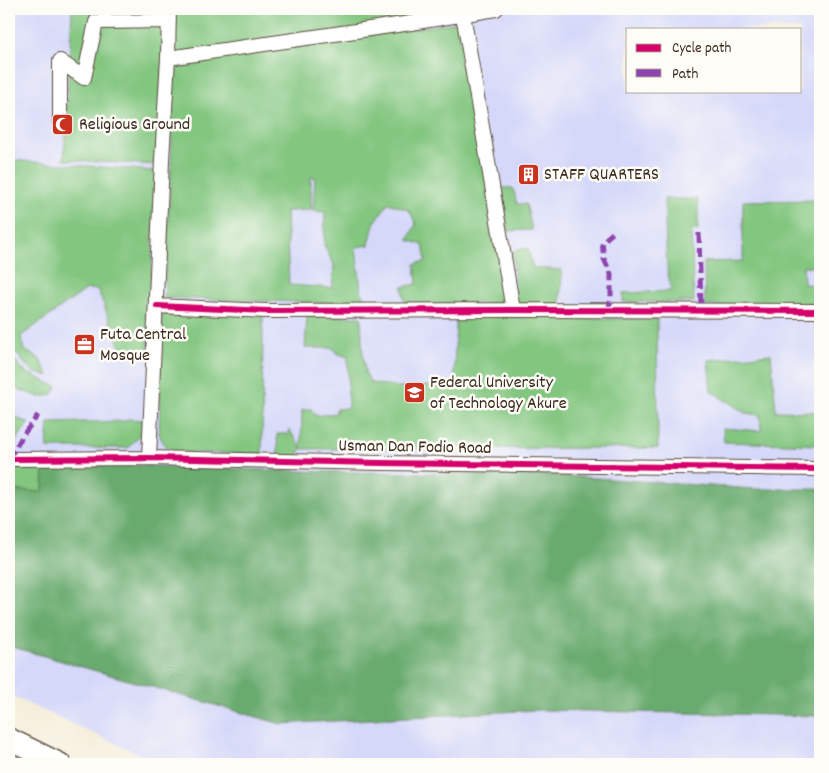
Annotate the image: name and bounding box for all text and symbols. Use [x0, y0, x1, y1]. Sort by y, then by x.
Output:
legend [626, 28, 802, 92]
text: Cycle path [672, 38, 732, 60]
text: Path [672, 64, 698, 86]
mosque icon: Religious Ground [51, 113, 75, 137]
place label: Religious Ground [79, 113, 190, 138]
building icon: STAFF QUARTERS [516, 163, 540, 187]
place label: STAFF QUARTERS [544, 163, 659, 188]
place label: Futa Central Mosque [100, 323, 187, 369]
office icon: Futa Central Mosque [72, 333, 96, 357]
place label: Federal University of Technology Akure [430, 371, 567, 417]
school or university icon: Federal University of Technology Akure [402, 381, 426, 405]
street label: Usman Dan Fodio Road [338, 434, 492, 462]

